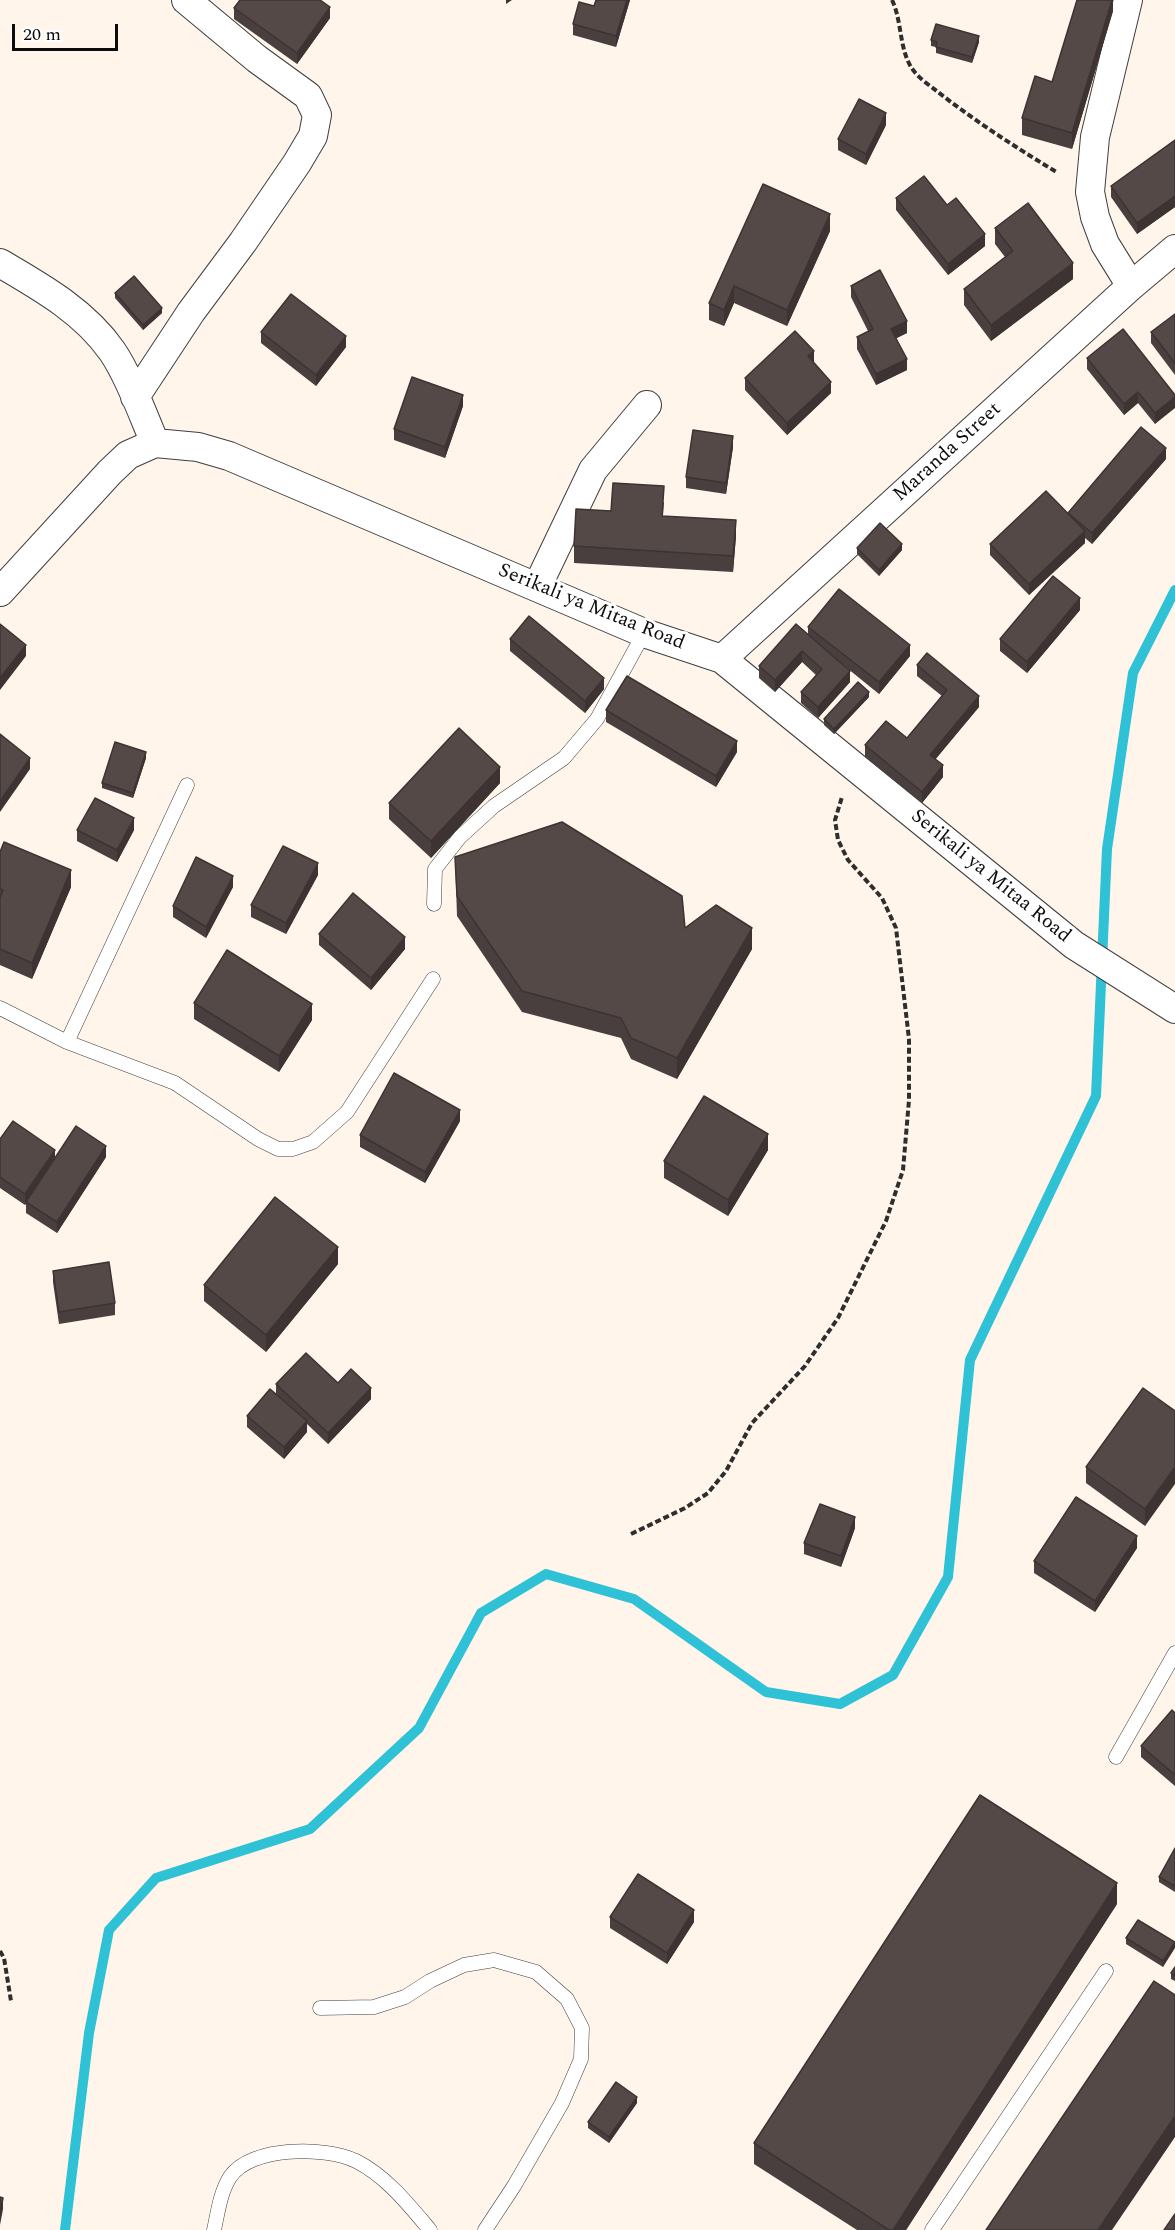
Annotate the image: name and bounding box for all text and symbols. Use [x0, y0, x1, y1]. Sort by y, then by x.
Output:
scale bar [15, 12, 122, 50]
text: 20 m [23, 21, 61, 48]
street label: Maranda Street [889, 398, 1007, 508]
street label: Serikali ya Mitaa Road [494, 560, 688, 656]
street label: Serikali ya Mitaa Road [905, 805, 1075, 949]

